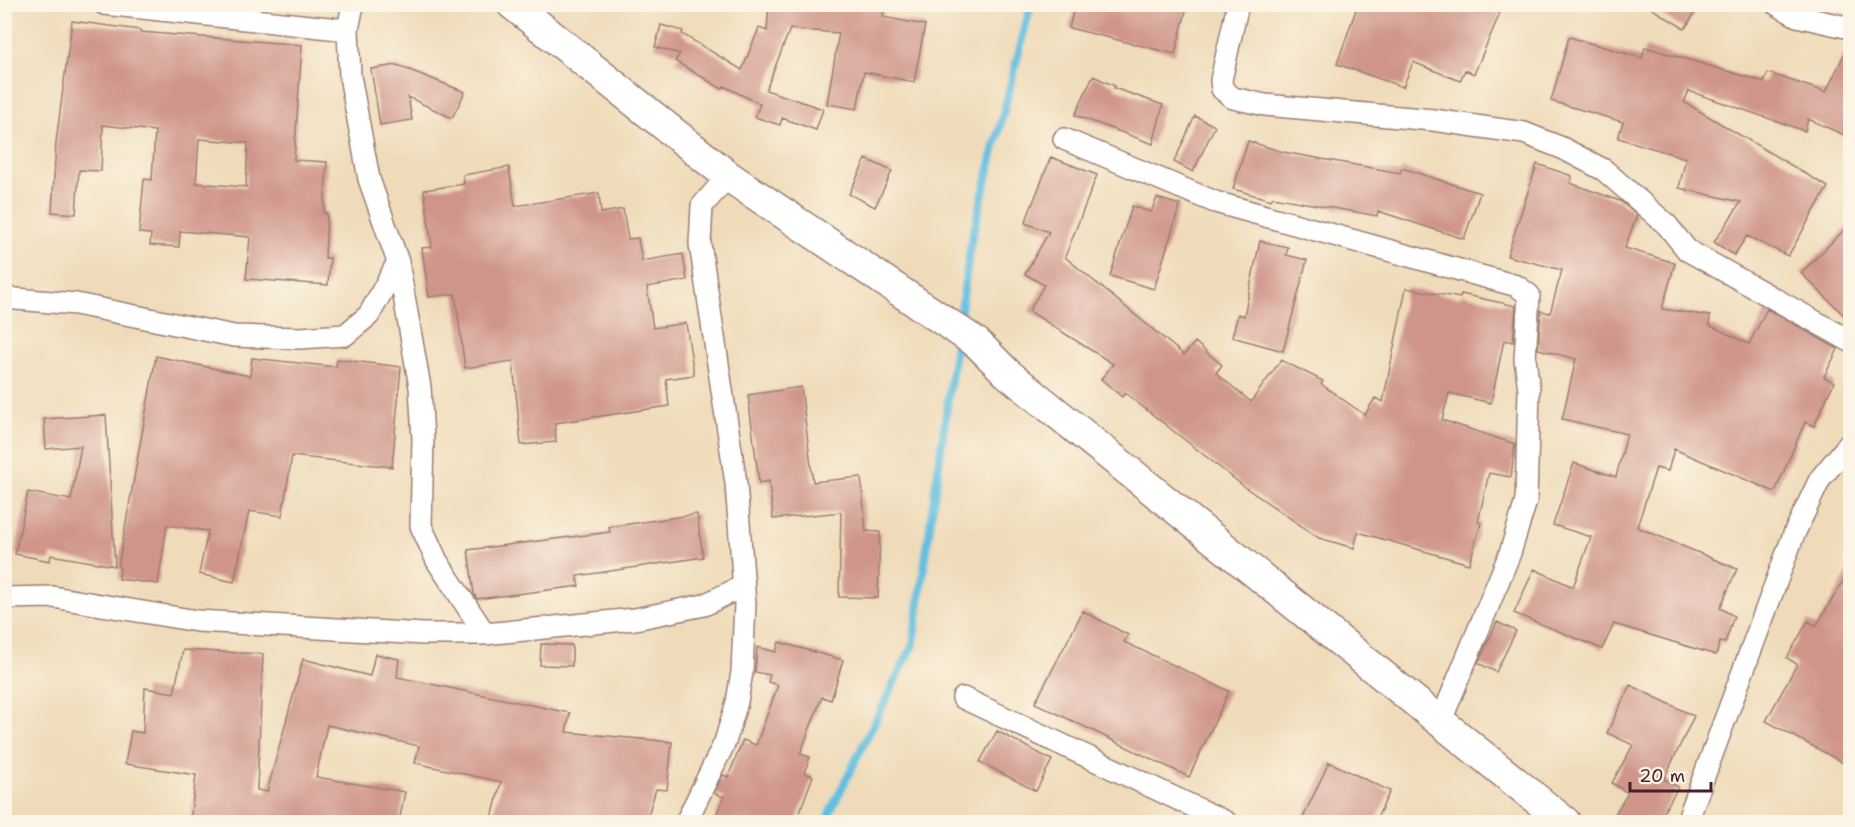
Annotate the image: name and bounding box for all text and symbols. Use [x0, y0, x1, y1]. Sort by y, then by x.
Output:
scale bar [1630, 755, 1711, 793]
text: 20 m [1639, 764, 1685, 788]

